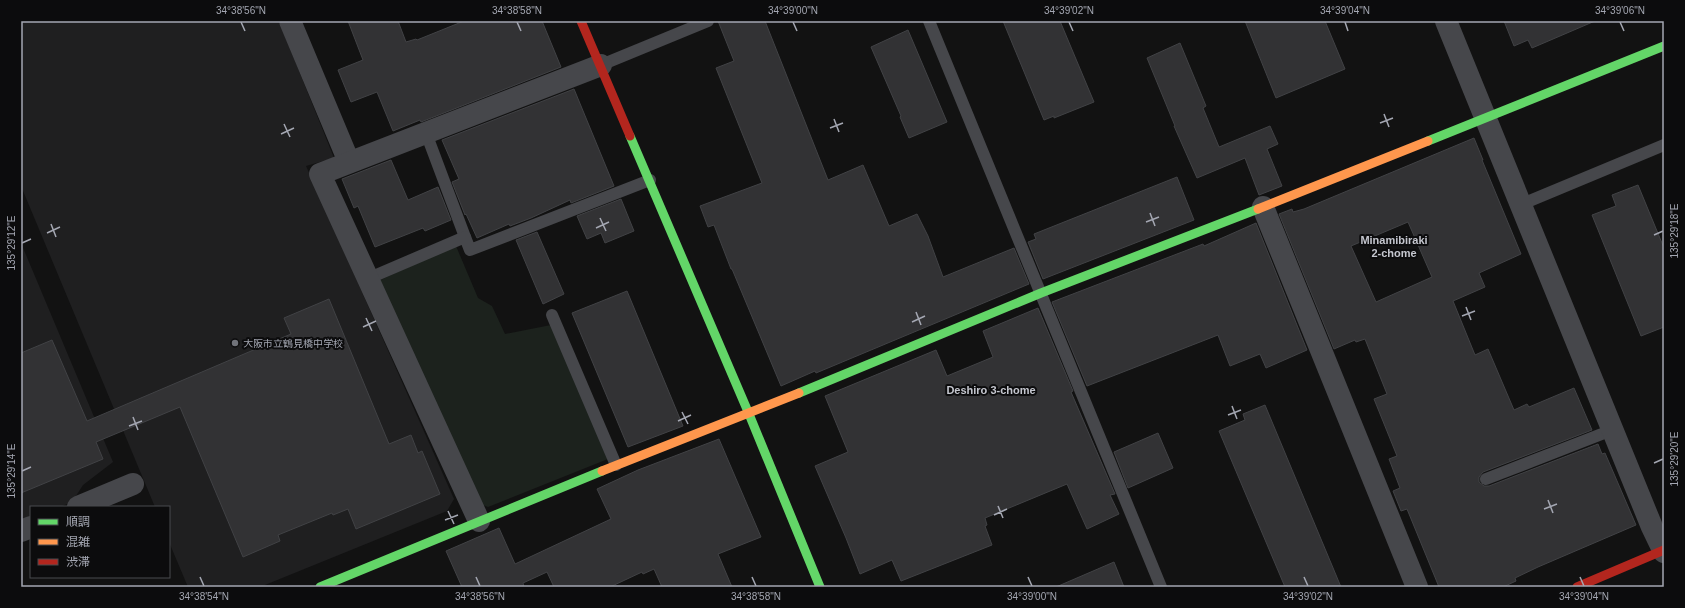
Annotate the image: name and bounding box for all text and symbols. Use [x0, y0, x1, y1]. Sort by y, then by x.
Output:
text: 34°38'56"N [216, 5, 266, 16]
text: 34°38'58"N [492, 5, 542, 16]
text: 34°39'00"N [768, 5, 818, 16]
text: 34°39'02"N [1044, 5, 1094, 16]
text: 34°39'04"N [1320, 5, 1370, 16]
text: 34°39'06"N [1595, 5, 1645, 16]
text: 135°29'18"E [1669, 203, 1680, 259]
text: 135°29'12"E [6, 215, 17, 271]
district label: Minamibiraki 2-chome [1360, 234, 1428, 259]
marker: 大阪市立鶴見橋中学校 [230, 338, 240, 348]
place label: 大阪市立鶴見橋中学校 [243, 338, 343, 349]
district label: Deshiro 3-chome [946, 384, 1036, 396]
text: 135°29'20"E [1669, 431, 1680, 487]
text: 135°29'14"E [6, 443, 17, 499]
legend [30, 506, 170, 578]
text: 順調 [66, 515, 90, 529]
text: 混雑 [66, 535, 90, 549]
text: 渋滞 [66, 555, 90, 569]
text: 34°38'54"N [179, 591, 229, 602]
text: 34°38'56"N [455, 591, 505, 602]
text: 34°38'58"N [731, 591, 781, 602]
text: 34°39'00"N [1007, 591, 1057, 602]
text: 34°39'02"N [1283, 591, 1333, 602]
text: 34°39'04"N [1559, 591, 1609, 602]

